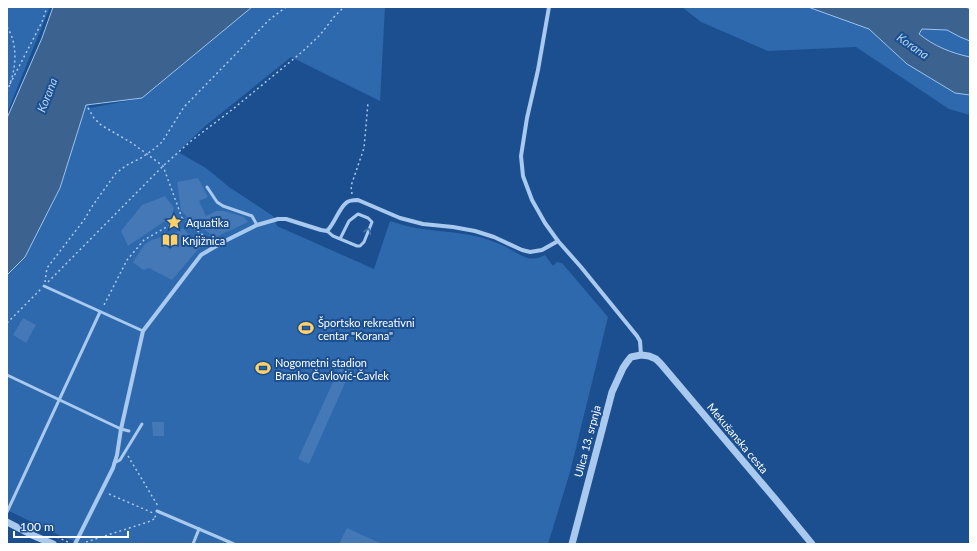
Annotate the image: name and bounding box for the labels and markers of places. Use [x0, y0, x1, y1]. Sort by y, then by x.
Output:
place icon: Aquatika [165, 213, 183, 231]
place label: Aquatika [186, 216, 229, 229]
library icon: Knjižnica [161, 231, 179, 249]
place label: Knjižnica [182, 234, 225, 247]
place label: Športsko rekreativni centar "Korana" [318, 316, 415, 342]
sports icon: Športsko rekreativni centar "Korana" [297, 319, 315, 337]
place label: Nogometni stadion Branko Čavlović-Čavlek [275, 356, 389, 382]
sports icon: Nogometni stadion Branko Čavlović-Čavlek [254, 359, 272, 377]

